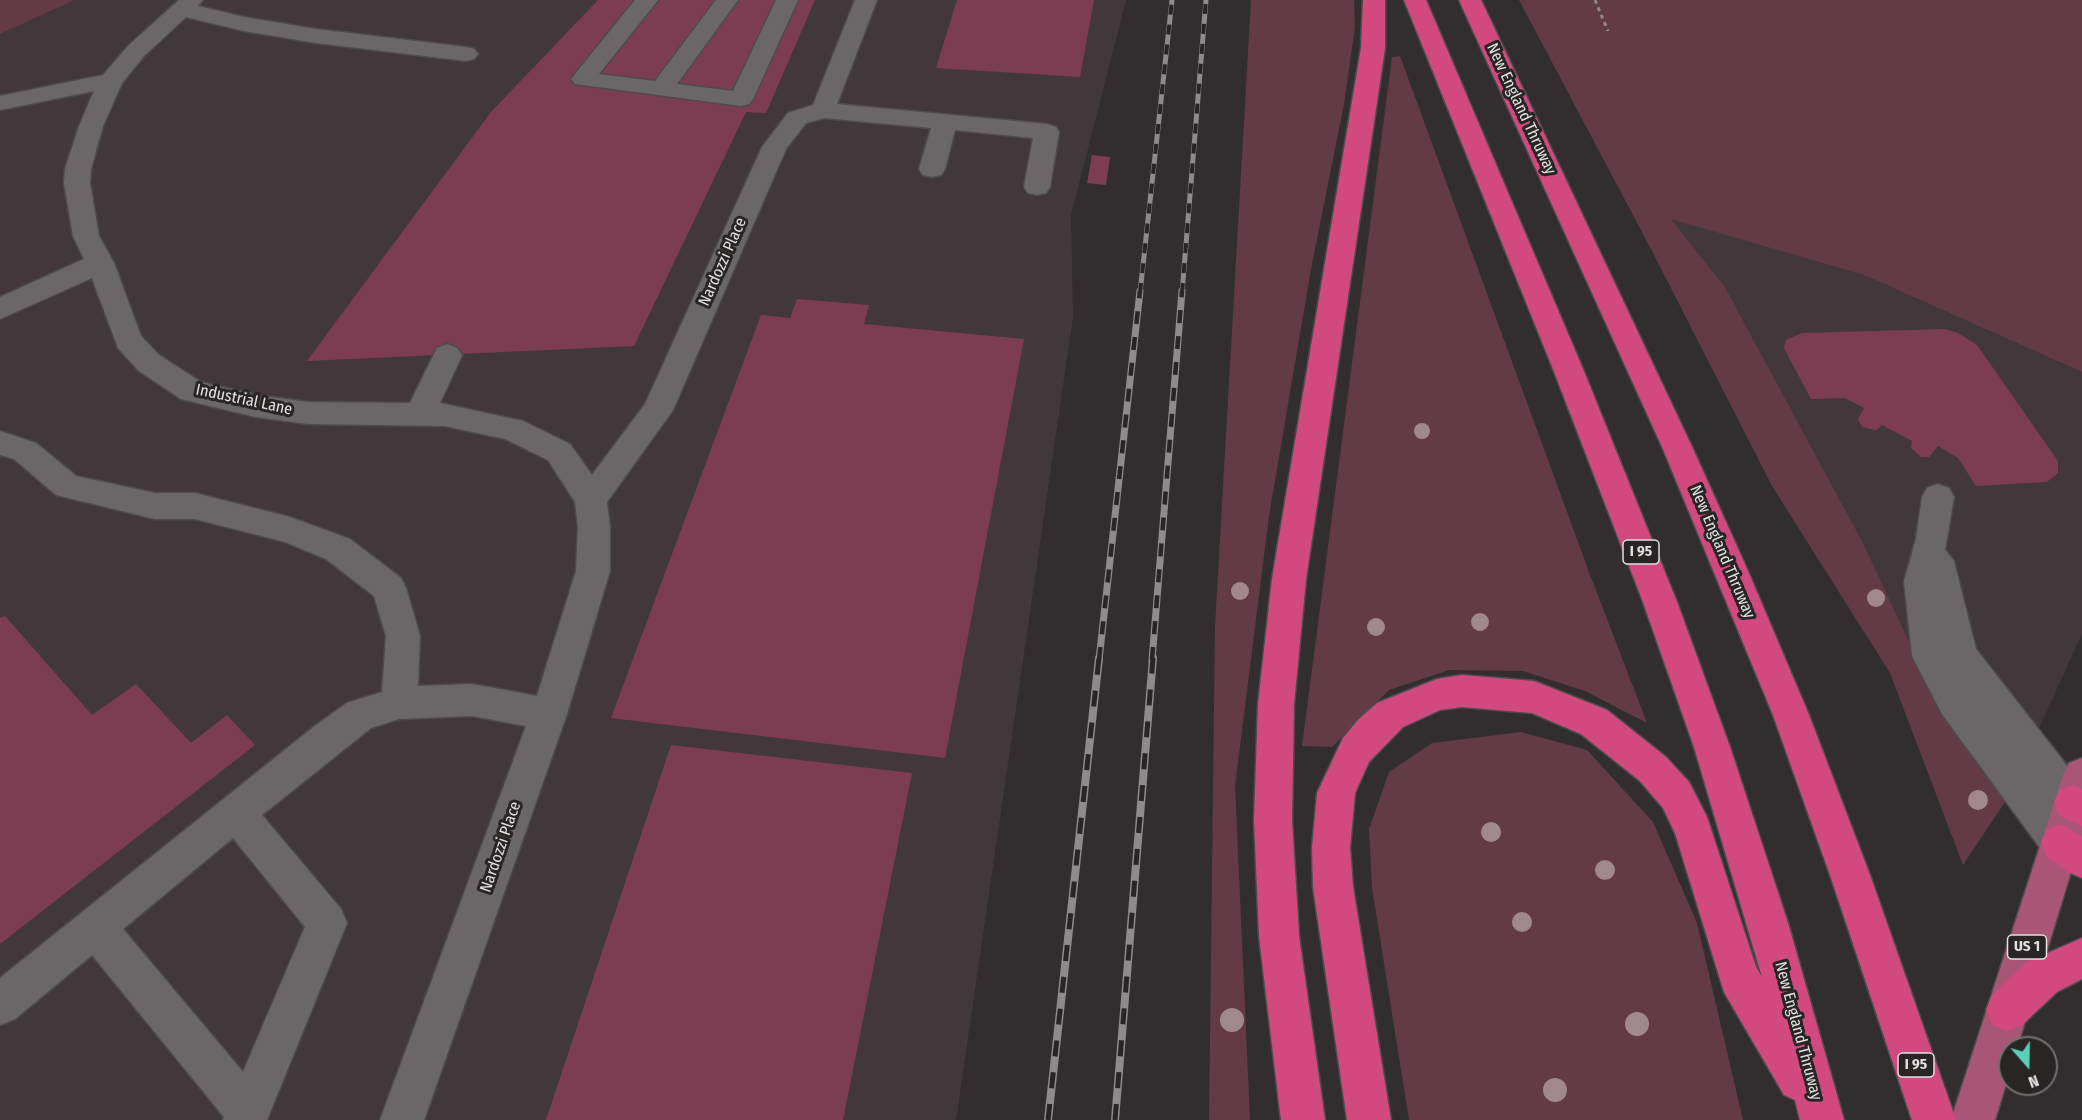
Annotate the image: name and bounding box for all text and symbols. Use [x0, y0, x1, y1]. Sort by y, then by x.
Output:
street label: New England Thruway [1482, 40, 1560, 178]
street label: Nardozzi Place [695, 215, 751, 309]
street label: Industrial Lane [194, 380, 294, 420]
street label: New England Thruway [1685, 483, 1759, 621]
road number: I 95 [1623, 540, 1659, 564]
street label: Nardozzi Place [477, 799, 525, 895]
road number: US 1 [2008, 935, 2046, 959]
street label: New England Thruway [1770, 960, 1826, 1102]
north arrow [1998, 1036, 2058, 1096]
road number: I 95 [1898, 1053, 1934, 1077]
text: N [2026, 1071, 2041, 1092]

